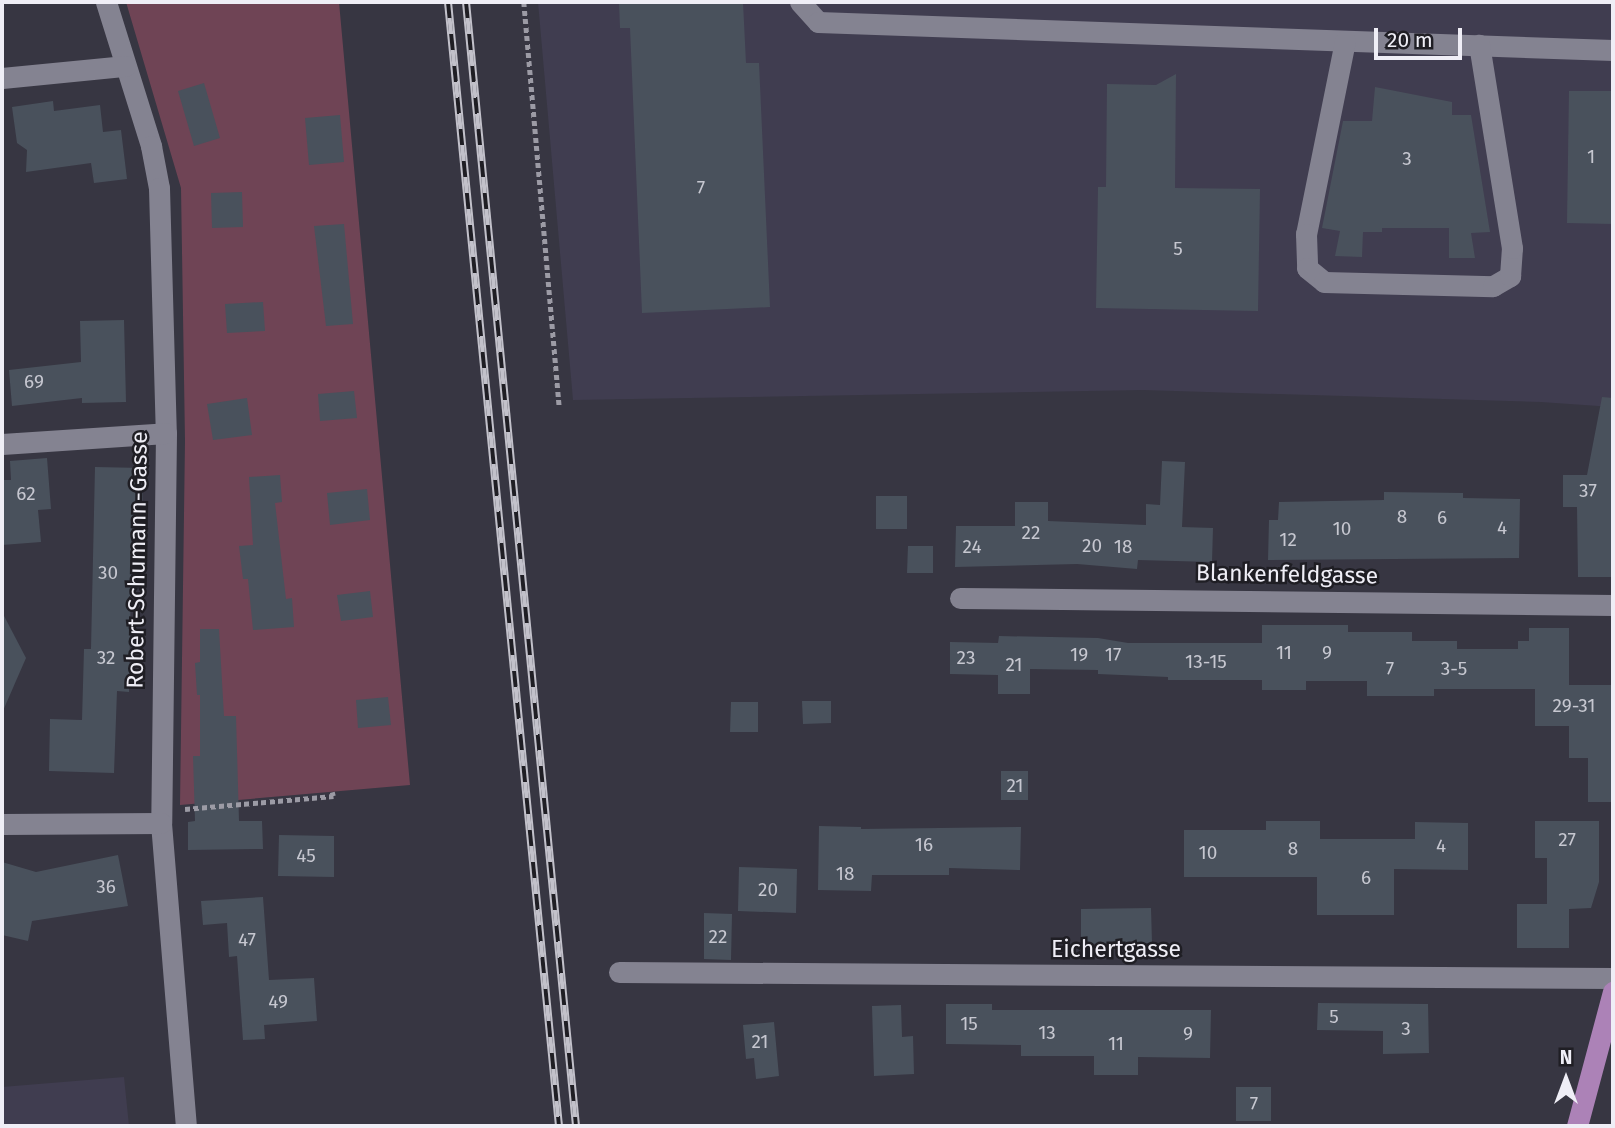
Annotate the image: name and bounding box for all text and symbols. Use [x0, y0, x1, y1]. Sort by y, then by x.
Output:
scale bar [1377, 14, 1464, 58]
text: 20 m [1387, 27, 1433, 53]
house number: 1 [1587, 146, 1595, 168]
house number: 3 [1402, 148, 1412, 170]
house number: 7 [697, 177, 705, 199]
house number: 5 [1173, 238, 1183, 260]
house number: 69 [24, 371, 44, 393]
street label: Robert-Schumann-Gasse [121, 431, 153, 689]
house number: 37 [1579, 480, 1597, 502]
house number: 62 [16, 483, 36, 505]
house number: 8 [1397, 506, 1407, 528]
house number: 6 [1437, 507, 1447, 529]
house number: 4 [1497, 517, 1507, 539]
house number: 10 [1333, 518, 1351, 540]
house number: 22 [1022, 522, 1040, 544]
house number: 12 [1279, 529, 1297, 551]
house number: 20 [1082, 535, 1102, 557]
house number: 24 [963, 536, 981, 558]
house number: 18 [1114, 536, 1132, 558]
street label: Blankenfeldgasse [1196, 559, 1378, 589]
house number: 30 [98, 562, 118, 584]
house number: 11 [1276, 642, 1292, 664]
house number: 9 [1322, 642, 1332, 664]
house number: 19 [1070, 644, 1088, 666]
house number: 17 [1105, 644, 1121, 666]
house number: 32 [97, 647, 115, 669]
house number: 23 [957, 647, 975, 669]
house number: 13-15 [1185, 651, 1227, 673]
house number: 21 [1005, 654, 1023, 676]
house number: 7 [1386, 658, 1394, 680]
house number: 3-5 [1441, 658, 1467, 680]
house number: 29-31 [1553, 695, 1595, 717]
house number: 21 [1006, 775, 1024, 797]
house number: 27 [1558, 829, 1576, 851]
house number: 16 [915, 834, 933, 856]
house number: 4 [1436, 835, 1446, 857]
house number: 8 [1288, 838, 1298, 860]
house number: 10 [1199, 842, 1217, 864]
house number: 45 [296, 845, 316, 867]
house number: 18 [836, 863, 854, 885]
house number: 6 [1361, 867, 1371, 889]
house number: 36 [96, 876, 116, 898]
house number: 20 [758, 879, 778, 901]
house number: 22 [709, 926, 727, 948]
house number: 47 [238, 929, 256, 951]
street label: Eichertgasse [1051, 935, 1181, 963]
house number: 49 [268, 991, 288, 1013]
house number: 5 [1329, 1006, 1339, 1028]
house number: 15 [960, 1013, 978, 1035]
house number: 3 [1401, 1018, 1411, 1040]
house number: 13 [1038, 1022, 1056, 1044]
house number: 9 [1183, 1023, 1193, 1045]
house number: 21 [751, 1031, 769, 1053]
house number: 11 [1108, 1033, 1124, 1055]
north arrow [1531, 1044, 1601, 1114]
text: N [1560, 1046, 1572, 1069]
house number: 7 [1250, 1093, 1258, 1115]

